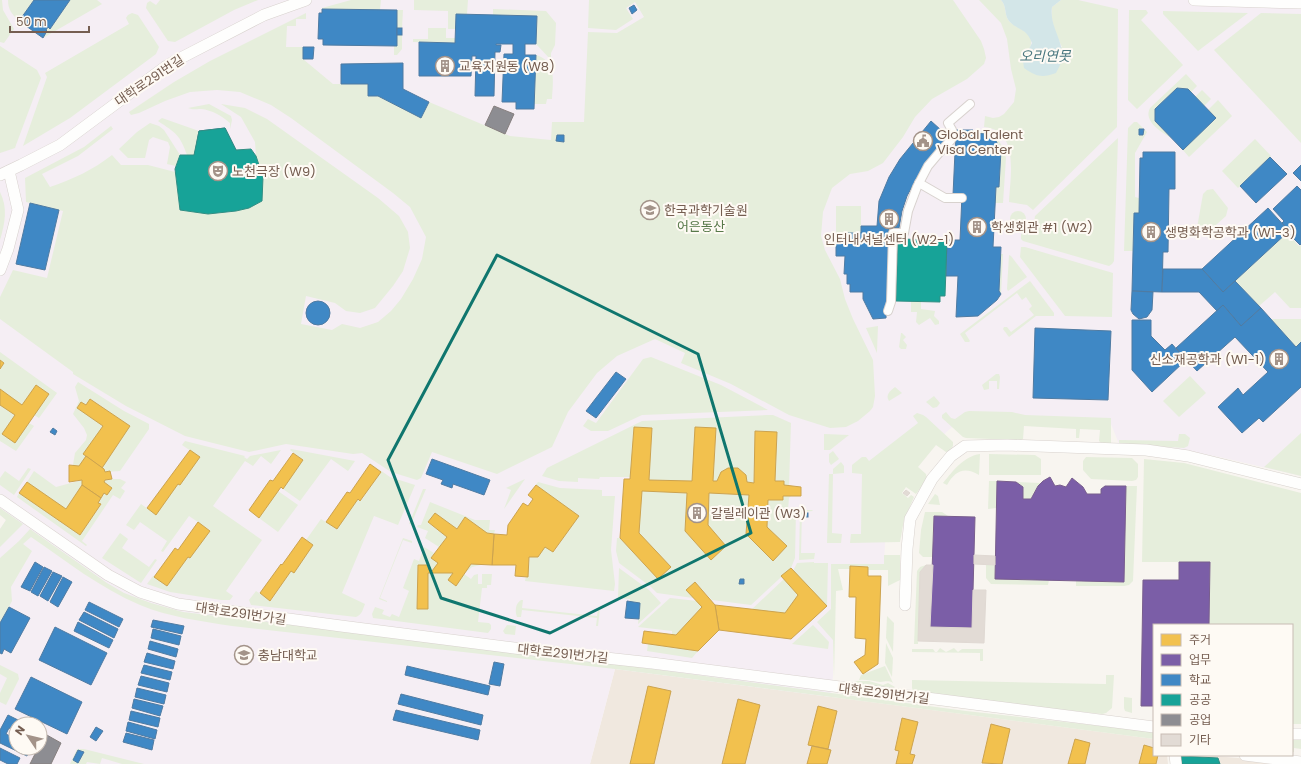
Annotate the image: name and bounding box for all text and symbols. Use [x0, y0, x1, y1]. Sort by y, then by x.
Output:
scale bar [10, 8, 89, 34]
text: 50 m [16, 13, 47, 30]
water label: 오리연못 [1019, 46, 1072, 66]
street label: 대학로291번길 [111, 50, 188, 111]
building icon: 교육지원동 (W8) [434, 55, 456, 77]
place label: 교육지원동 (W8) [459, 57, 555, 76]
place label: Global Talent Visa Center [937, 125, 1023, 159]
public building icon: Global Talent Visa Center [912, 130, 934, 152]
theatre icon: 노천극장 (W9) [207, 160, 229, 182]
place label: 노천극장 (W9) [232, 162, 316, 181]
school or university icon: 한국과학기술원 [639, 199, 661, 221]
place label: 한국과학기술원 [664, 201, 748, 220]
building icon: 인터내셔널센터 (W2-1) [878, 208, 900, 230]
building icon: 학생회관 #1 (W2) [966, 216, 988, 238]
park label: 어은동산 [677, 217, 725, 236]
place label: 학생회관 #1 (W2) [991, 218, 1093, 237]
building icon: 생명화학공학과 (W1-3) [1140, 221, 1162, 243]
place label: 생명화학공학과 (W1-3) [1165, 223, 1296, 242]
place label: 인터내셔널센터 (W2-1) [824, 230, 954, 249]
building icon: 신소재공학과 (W1-1) [1268, 348, 1290, 370]
place label: 신소재공학과 (W1-1) [1150, 350, 1265, 369]
building icon: 갈릴레이관 (W3) [686, 502, 708, 524]
place label: 갈릴레이관 (W3) [711, 504, 806, 523]
street label: 대학로291번가길 [194, 598, 288, 629]
legend [1153, 624, 1293, 756]
text: 주거 [1189, 631, 1211, 648]
street label: 대학로291번가길 [516, 639, 609, 668]
school or university icon: 충남대학교 [233, 644, 255, 666]
place label: 충남대학교 [258, 646, 318, 665]
text: 업무 [1189, 651, 1211, 668]
text: 학교 [1189, 671, 1211, 688]
street label: 대학로291번가길 [837, 678, 931, 709]
text: 공공 [1189, 691, 1211, 708]
text: 공업 [1189, 711, 1211, 728]
north arrow [8, 716, 48, 756]
text: N [11, 722, 29, 738]
text: 기타 [1189, 731, 1211, 748]

